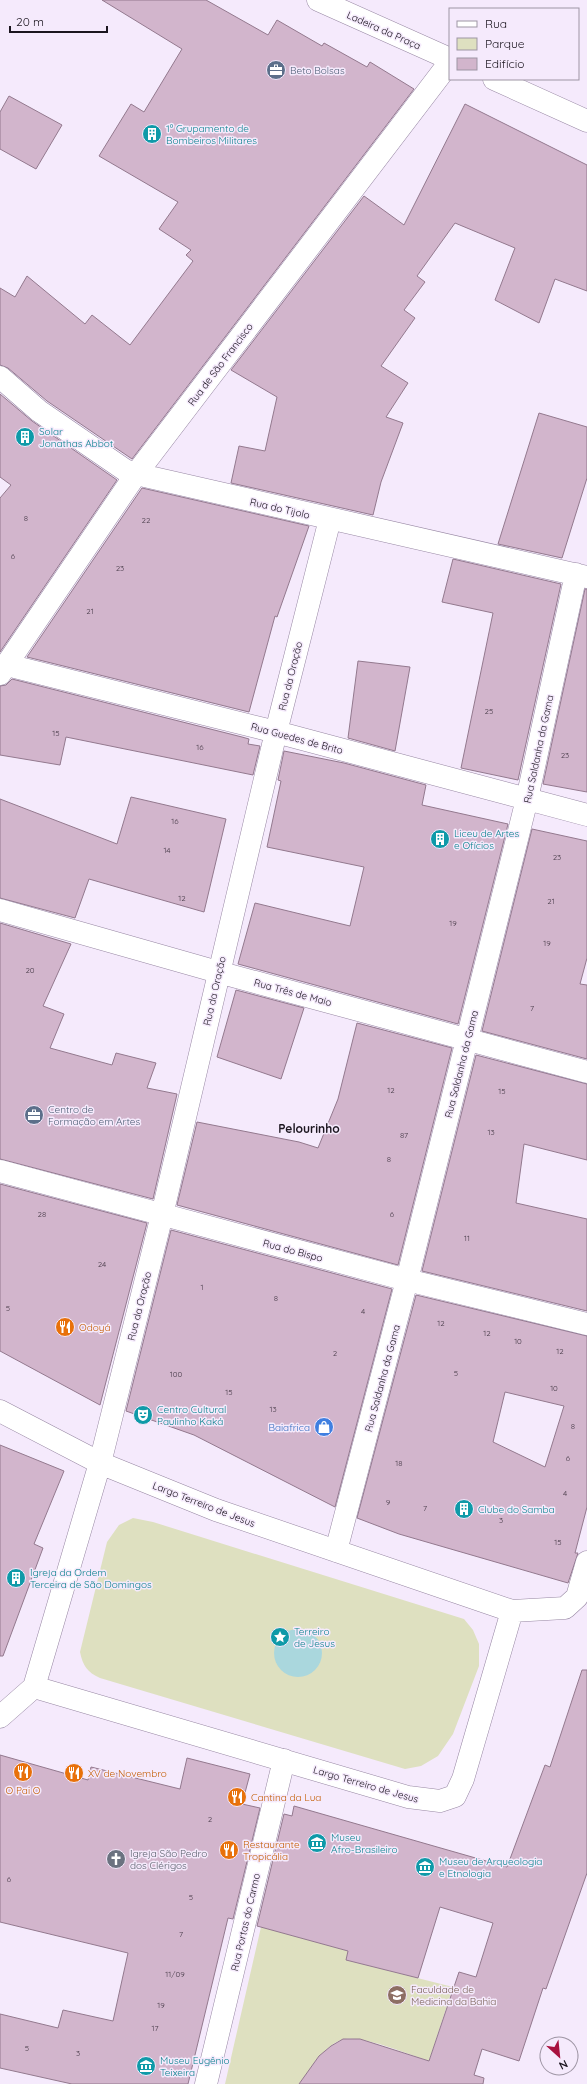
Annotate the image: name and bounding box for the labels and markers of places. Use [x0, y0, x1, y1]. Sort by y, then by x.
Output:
office icon: Beto Bolsas [265, 59, 287, 81]
place label: Beto Bolsas [290, 64, 345, 77]
place label: 1º Grupamento de Bombeiros Militares [166, 122, 257, 147]
building icon: 1º Grupamento de Bombeiros Militares [141, 123, 163, 145]
place label: Solar Jonathas Abbot [39, 425, 114, 450]
building icon: Solar Jonathas Abbot [14, 426, 36, 448]
place label: Liceu de Artes e Ofícios [454, 827, 519, 852]
building icon: Liceu de Artes e Ofícios [429, 828, 451, 850]
place label: Centro de Formação em Artes [48, 1103, 140, 1128]
office icon: Centro de Formação em Artes [23, 1104, 45, 1126]
restaurant icon: Odoyá [54, 1316, 76, 1338]
place label: Odoyá [79, 1321, 111, 1334]
place label: Centro Cultural Paulinho Kaká [157, 1403, 226, 1428]
theatre icon: Centro Cultural Paulinho Kaká [132, 1404, 154, 1426]
shop icon: Baiafrica [313, 1416, 335, 1438]
place label: Baiafrica [268, 1421, 310, 1434]
building icon: Clube do Samba [453, 1498, 475, 1520]
place label: Clube do Samba [478, 1503, 555, 1516]
place label: Igreja da Ordem Terceira de São Domingos [30, 1566, 152, 1591]
building icon: Igreja da Ordem Terceira de São Domingos [5, 1567, 27, 1589]
place label: Terreiro de Jesus [294, 1625, 335, 1650]
place icon: Terreiro de Jesus [269, 1626, 291, 1648]
restaurant icon: O Pai O [12, 1761, 34, 1783]
restaurant icon: XV de Novembro [63, 1762, 85, 1784]
place label: XV de Novembro [88, 1767, 167, 1780]
place label: O Pai O [6, 1784, 41, 1797]
restaurant icon: Cantina da Lua [226, 1786, 248, 1808]
place label: Cantina da Lua [251, 1791, 321, 1804]
place label: Museu Afro-Brasileiro [331, 1831, 397, 1856]
museum icon: Museu Afro-Brasileiro [306, 1832, 328, 1854]
place label: Restaurante Tropicália [243, 1838, 300, 1863]
restaurant icon: Restaurante Tropicália [218, 1839, 240, 1861]
place label: Igreja São Pedro dos Clérigos [130, 1847, 207, 1872]
church icon: Igreja São Pedro dos Clérigos [105, 1848, 127, 1870]
place label: Museu de Arqueologia e Etnologia [439, 1855, 542, 1880]
museum icon: Museu de Arqueologia e Etnologia [414, 1856, 436, 1878]
place label: Faculdade de Medicina da Bahia [411, 1983, 496, 2008]
school or university icon: Faculdade de Medicina da Bahia [386, 1984, 408, 2006]
place label: Museu Eugênio Teixeira [160, 2054, 230, 2079]
museum icon: Museu Eugênio Teixeira [135, 2055, 157, 2077]

